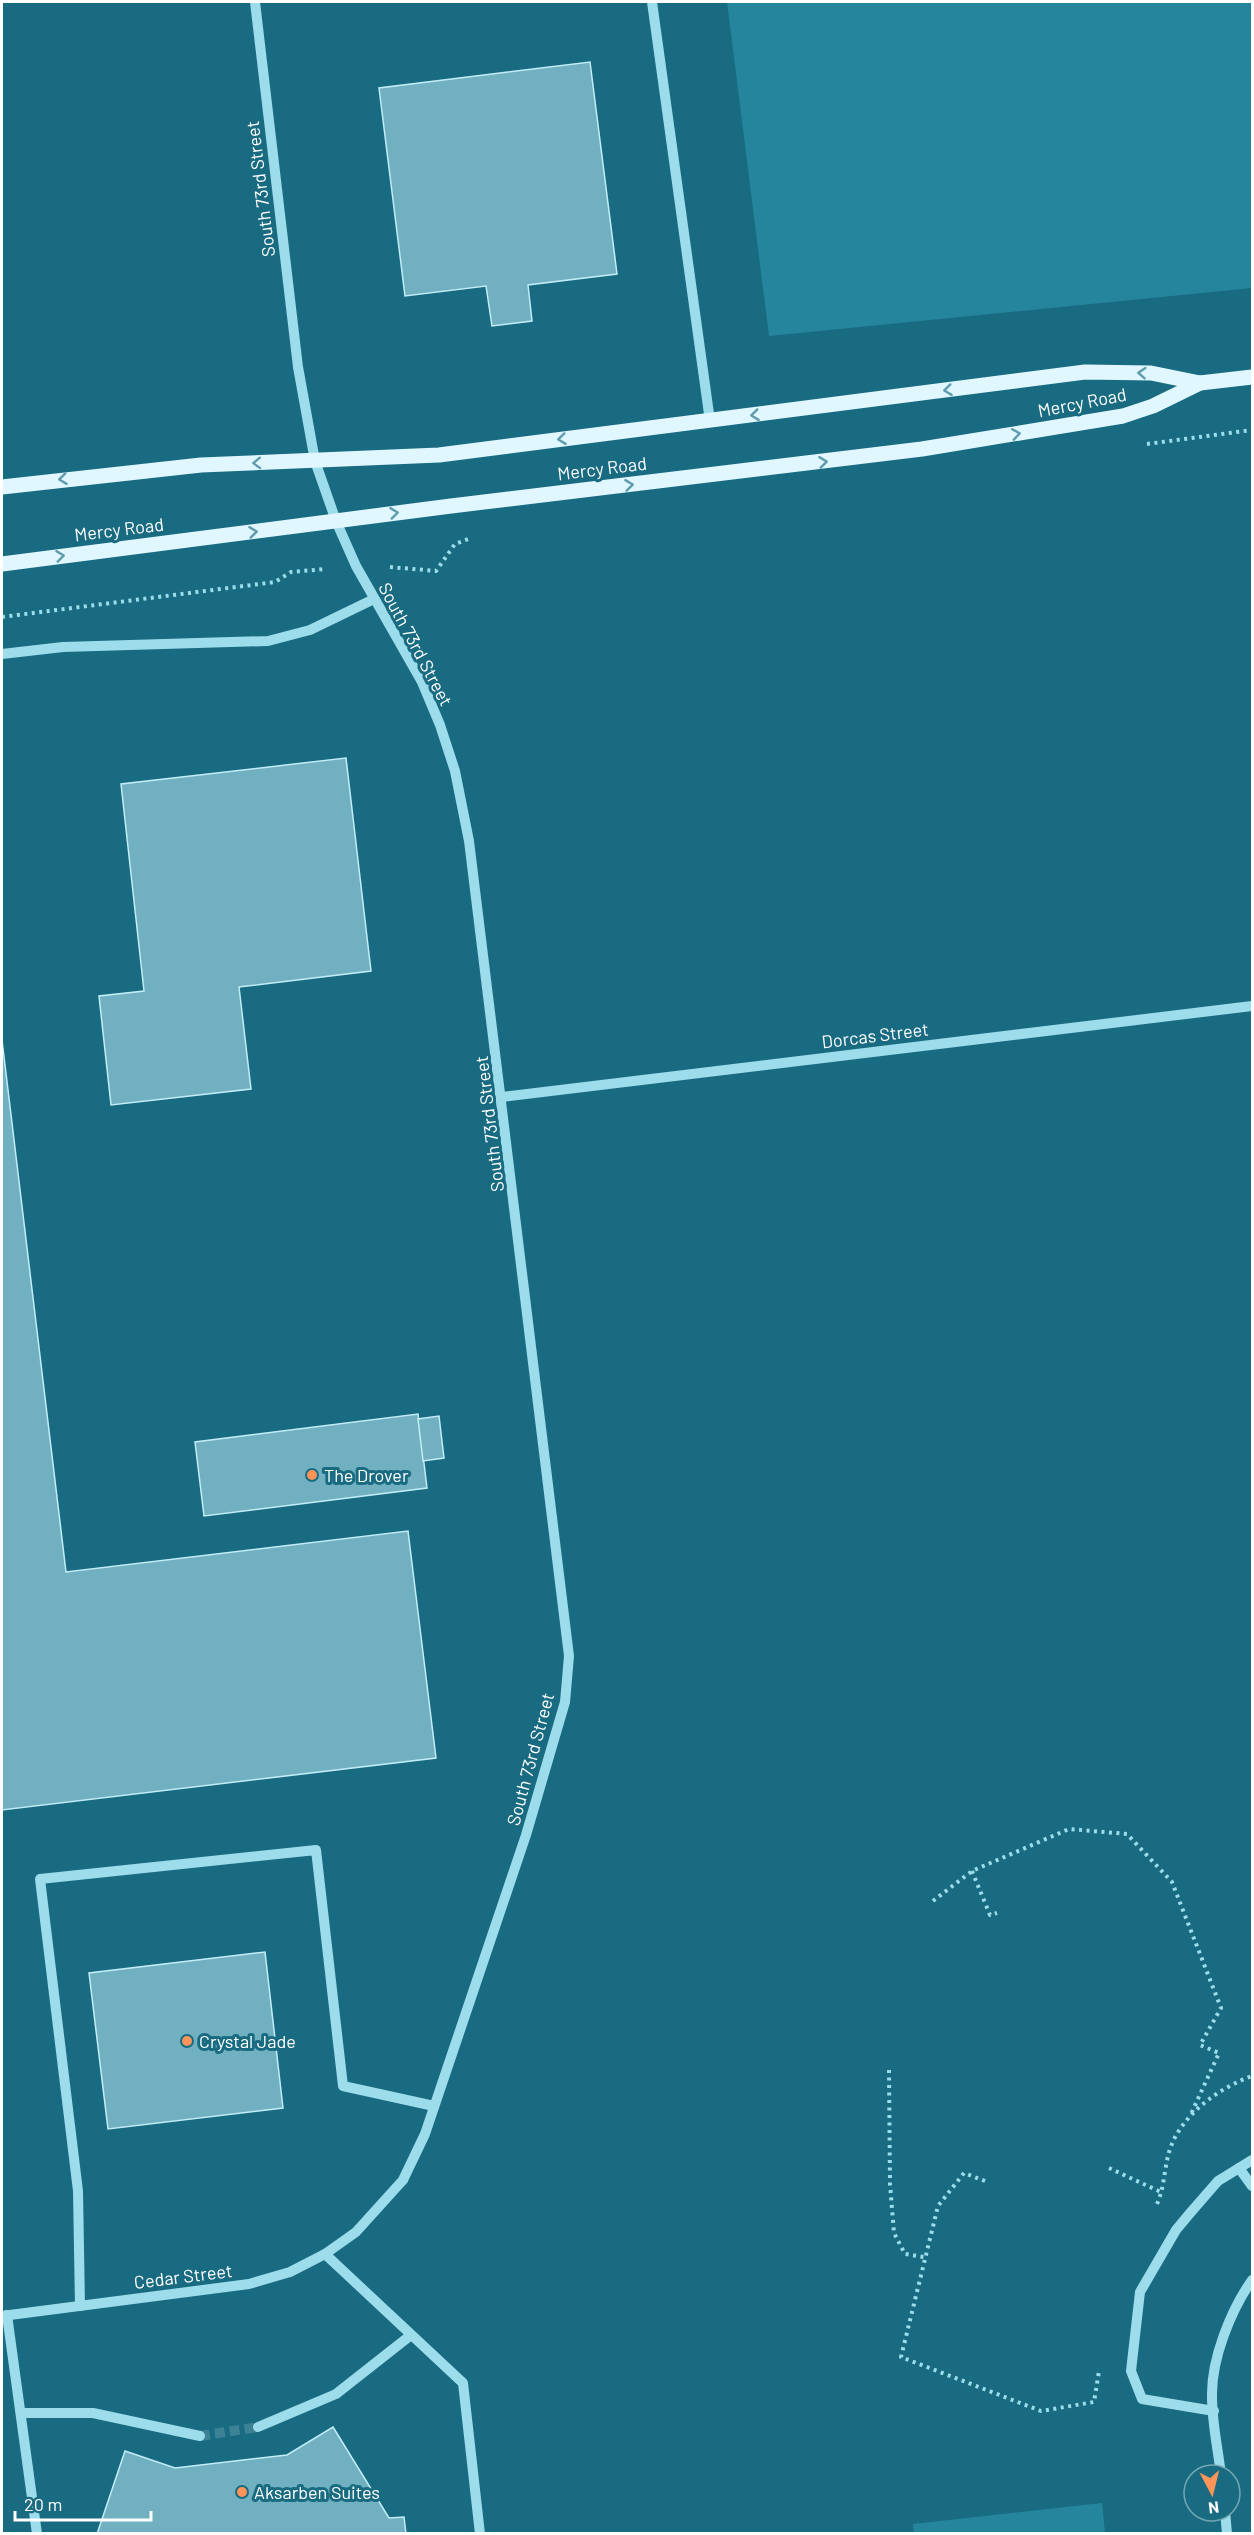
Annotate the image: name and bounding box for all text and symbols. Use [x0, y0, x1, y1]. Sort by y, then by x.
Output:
street label: South 73rd Street [241, 120, 279, 258]
one-way arrow [1138, 367, 1147, 380]
one-way arrow [944, 383, 953, 396]
street label: Mercy Road [1036, 383, 1128, 421]
one-way arrow [750, 408, 760, 421]
one-way arrow [1011, 428, 1021, 441]
one-way arrow [557, 433, 566, 445]
street label: Mercy Road [556, 452, 648, 484]
one-way arrow [253, 456, 262, 469]
one-way arrow [818, 456, 828, 468]
one-way arrow [58, 472, 67, 485]
one-way arrow [625, 479, 634, 491]
one-way arrow [389, 507, 399, 520]
street label: Mercy Road [73, 513, 165, 545]
one-way arrow [248, 526, 258, 538]
one-way arrow [55, 551, 64, 563]
street label: South 73rd Street [374, 579, 458, 709]
street label: Dorcas Street [820, 1018, 930, 1052]
street label: South 73rd Street [470, 1055, 508, 1193]
place label: The Drover [324, 1464, 409, 1486]
marker: The Drover [305, 1468, 319, 1482]
street label: South 73rd Street [502, 1690, 558, 1828]
place label: Crystal Jade [199, 2030, 296, 2052]
marker: Crystal Jade [180, 2034, 194, 2048]
street label: Cedar Street [133, 2259, 233, 2293]
north arrow [1182, 2463, 1242, 2523]
place label: Aksarben Suites [254, 2481, 380, 2503]
scale bar [15, 2484, 152, 2522]
marker: Aksarben Suites [235, 2485, 249, 2499]
text: 20 m [24, 2493, 62, 2515]
text: N [1207, 2498, 1220, 2518]

